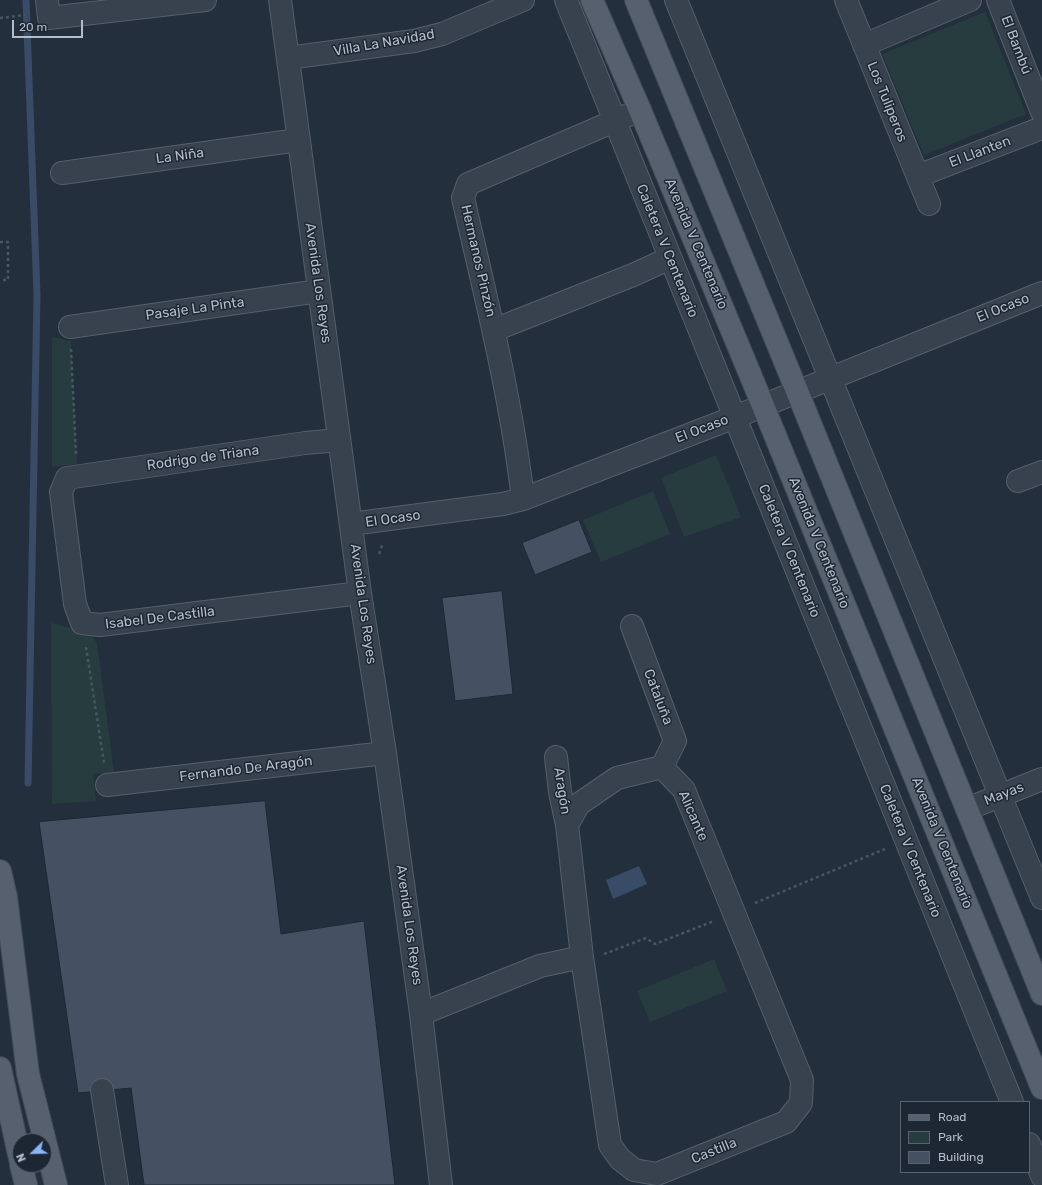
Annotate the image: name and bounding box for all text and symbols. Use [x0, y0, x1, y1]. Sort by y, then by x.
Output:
scale bar [14, 12, 85, 38]
street label: El Bambú [997, 13, 1035, 77]
text: 20 m [19, 20, 47, 34]
street label: Villa La Navidad [332, 26, 436, 60]
street label: Los Tuliperos [863, 59, 911, 145]
street label: El Llanten [947, 133, 1013, 171]
street label: La Niña [155, 144, 205, 168]
street label: Avenida V Centenario [661, 176, 731, 312]
street label: Caletera V Centenario [633, 182, 701, 320]
street label: Hermanos Pinzón [457, 203, 499, 319]
street label: Avenida Los Reyes [301, 222, 335, 344]
street label: El Ocaso [974, 290, 1032, 326]
street label: Pasaje La Pinta [145, 294, 245, 324]
street label: El Ocaso [673, 411, 731, 447]
street label: Rodrigo de Triana [146, 442, 260, 474]
street label: Avenida V Centenario [785, 475, 853, 611]
street label: Caletera V Centenario [755, 482, 823, 620]
street label: El Ocaso [364, 507, 422, 531]
street label: Avenida Los Reyes [346, 543, 380, 665]
street label: Isabel De Castilla [104, 603, 216, 633]
street label: Cataluña [640, 667, 676, 727]
street label: Fernando De Aragón [179, 753, 313, 785]
street label: Aragón [550, 766, 574, 816]
street label: Avenida V Centenario [908, 775, 976, 911]
street label: Mayas [982, 779, 1026, 809]
street label: Caletera V Centenario [876, 782, 944, 920]
street label: Alicante [674, 788, 712, 844]
street label: Avenida Los Reyes [392, 864, 426, 986]
legend [900, 1101, 1030, 1173]
text: Road [938, 1110, 966, 1124]
text: Park [938, 1130, 963, 1144]
north arrow [12, 1133, 52, 1173]
street label: Castilla [689, 1134, 739, 1168]
text: Building [938, 1150, 984, 1164]
text: N [14, 1151, 29, 1164]

